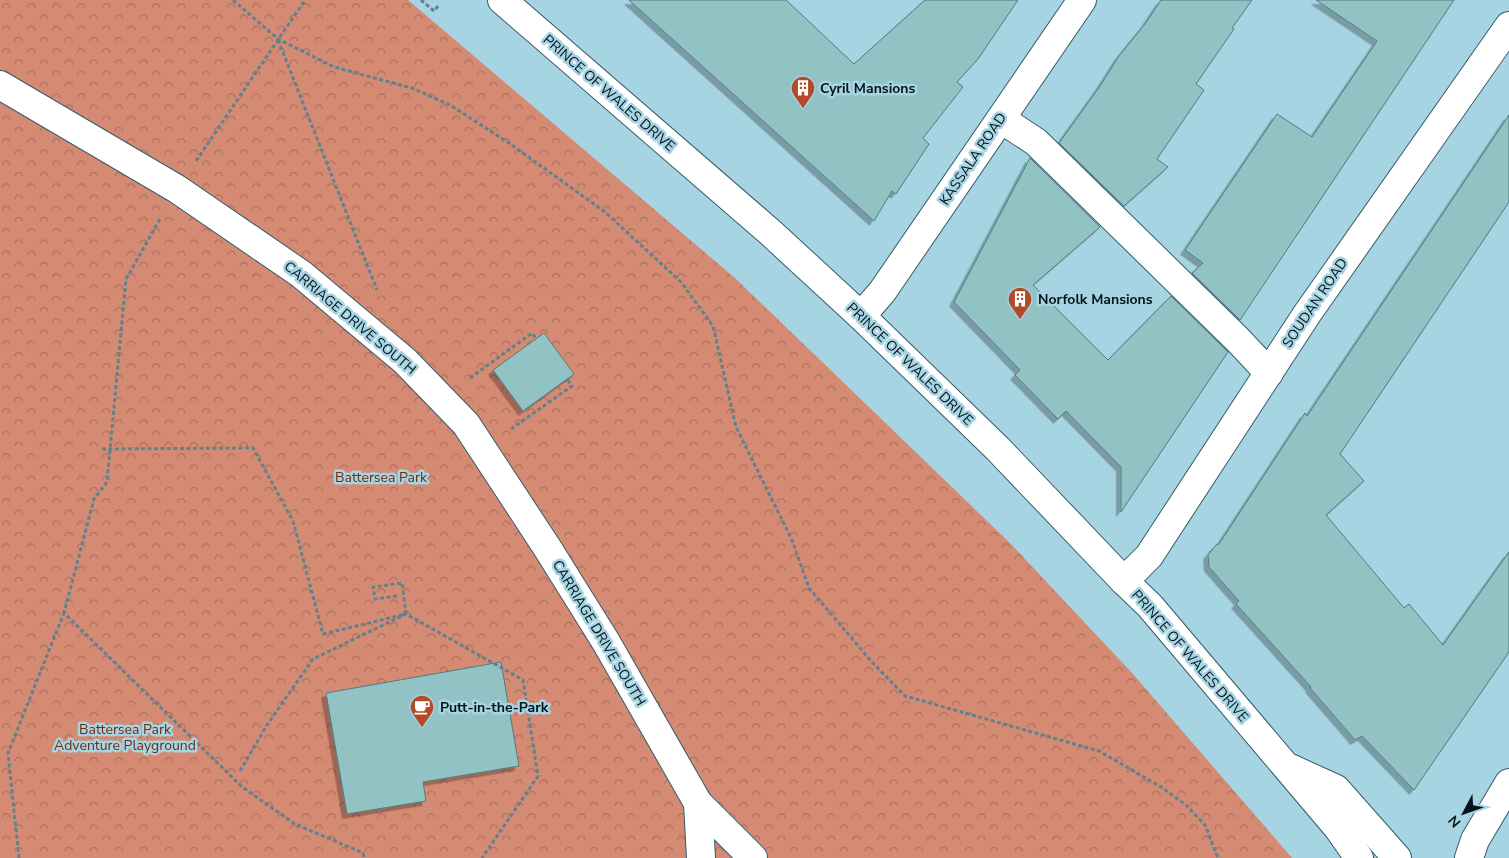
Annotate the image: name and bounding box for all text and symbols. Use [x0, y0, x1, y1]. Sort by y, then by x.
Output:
street label: PRINCE OF WALES DRIVE [539, 30, 679, 156]
building icon: Cyril Mansions [790, 75, 816, 109]
place label: Cyril Mansions [820, 79, 915, 98]
street label: KASSALA ROAD [935, 109, 1011, 209]
street label: SOUDAN ROAD [1278, 254, 1352, 352]
street label: CARRIAGE DRIVE SOUTH [280, 257, 420, 379]
building icon: Norfolk Mansions [1007, 286, 1033, 320]
place label: Norfolk Mansions [1038, 290, 1153, 309]
street label: PRINCE OF WALES DRIVE [843, 298, 977, 430]
park label: Battersea Park [335, 468, 428, 487]
street label: CARRIAGE DRIVE SOUTH [548, 557, 650, 709]
street label: PRINCE OF WALES DRIVE [1127, 586, 1253, 726]
cafe icon: Putt-in-the-Park [409, 694, 435, 728]
place label: Putt-in-the-Park [440, 698, 549, 717]
park label: Battersea Park Adventure Playground [54, 720, 196, 755]
north arrow [1439, 788, 1489, 838]
text: N [1444, 811, 1465, 831]

